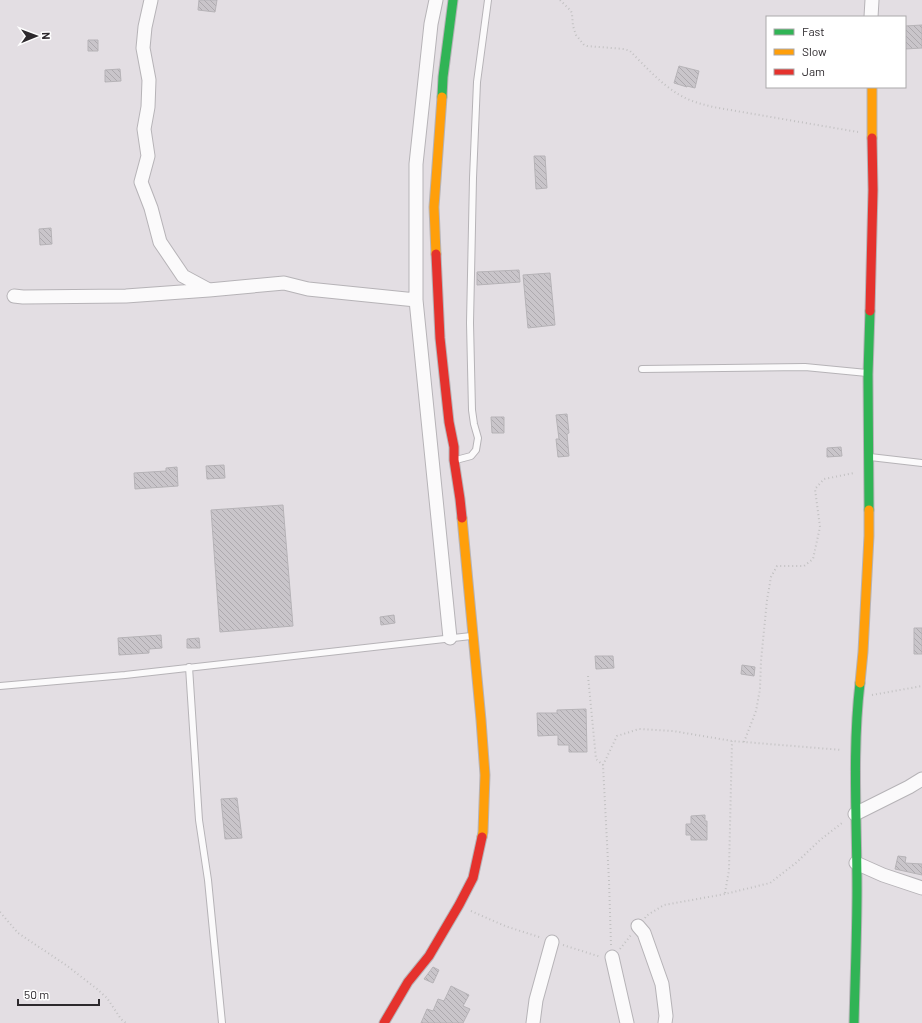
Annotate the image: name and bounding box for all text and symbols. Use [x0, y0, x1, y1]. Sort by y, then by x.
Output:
north arrow [16, 16, 56, 56]
legend [766, 16, 906, 88]
text: Fast [802, 24, 825, 38]
text: N [40, 32, 53, 40]
text: Slow [802, 44, 827, 58]
text: Jam [802, 64, 825, 78]
scale bar [18, 981, 99, 1007]
text: 50 m [24, 987, 49, 1001]

